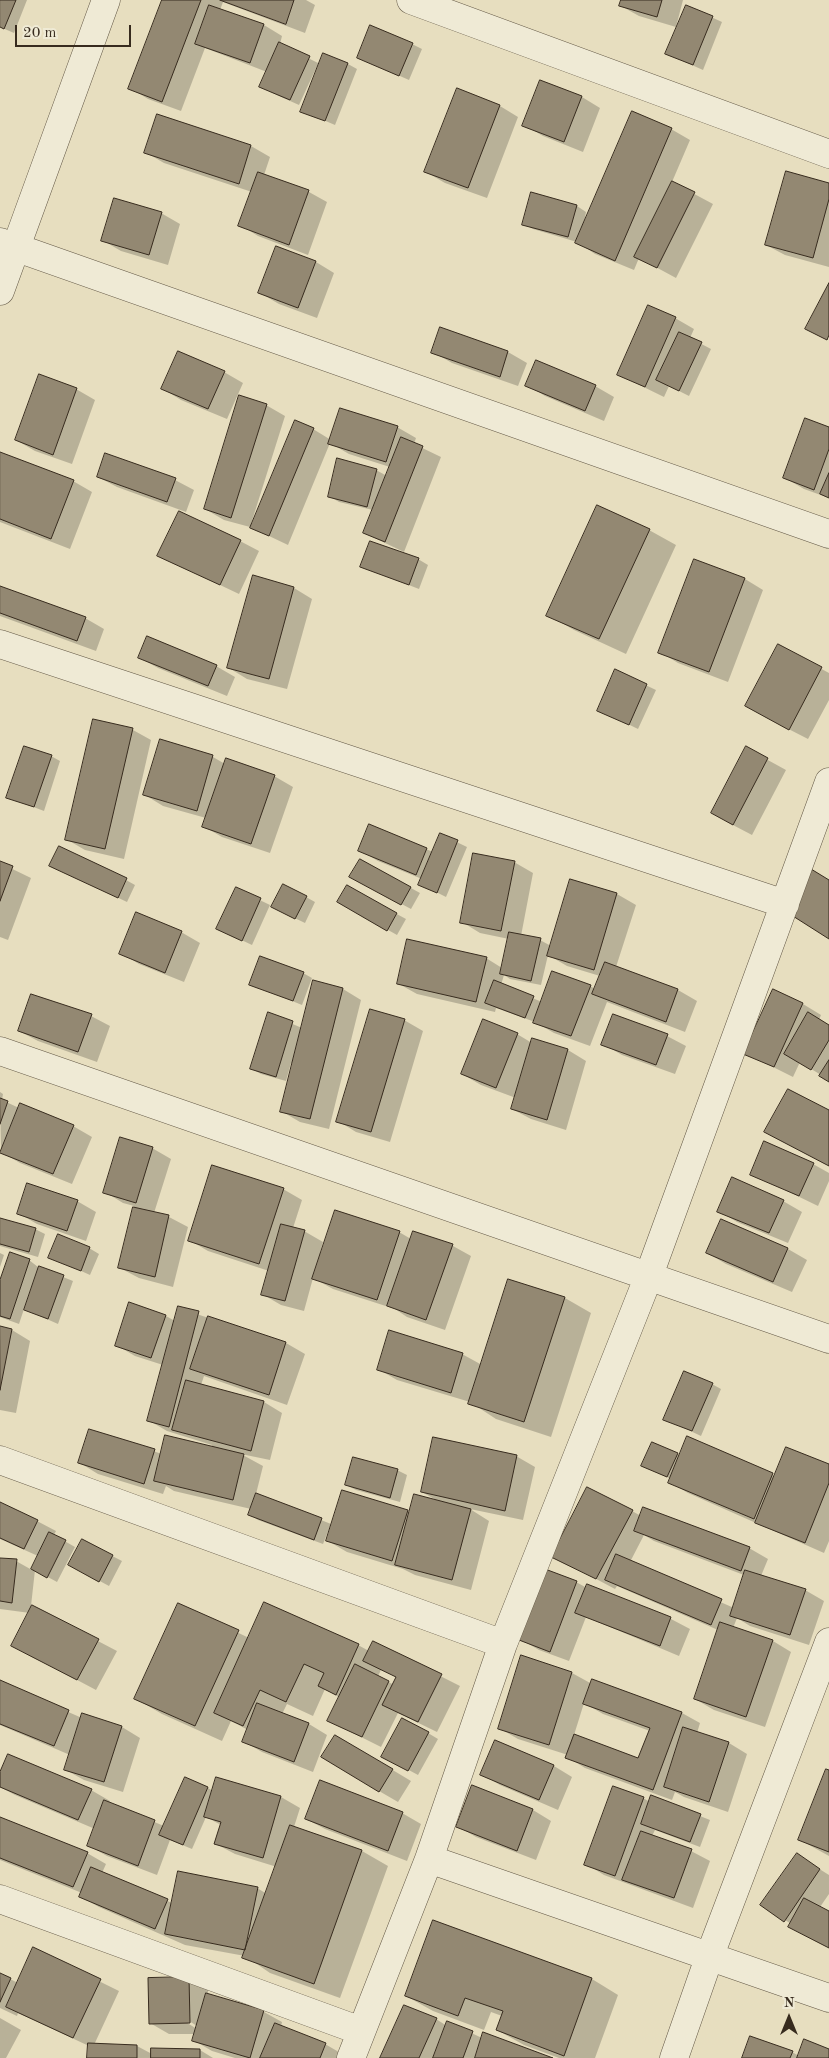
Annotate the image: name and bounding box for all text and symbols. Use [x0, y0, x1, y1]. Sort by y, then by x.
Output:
scale bar [18, 15, 134, 47]
text: 20 m [23, 26, 57, 41]
north arrow [764, 1993, 814, 2043]
text: N [784, 1996, 794, 2010]

